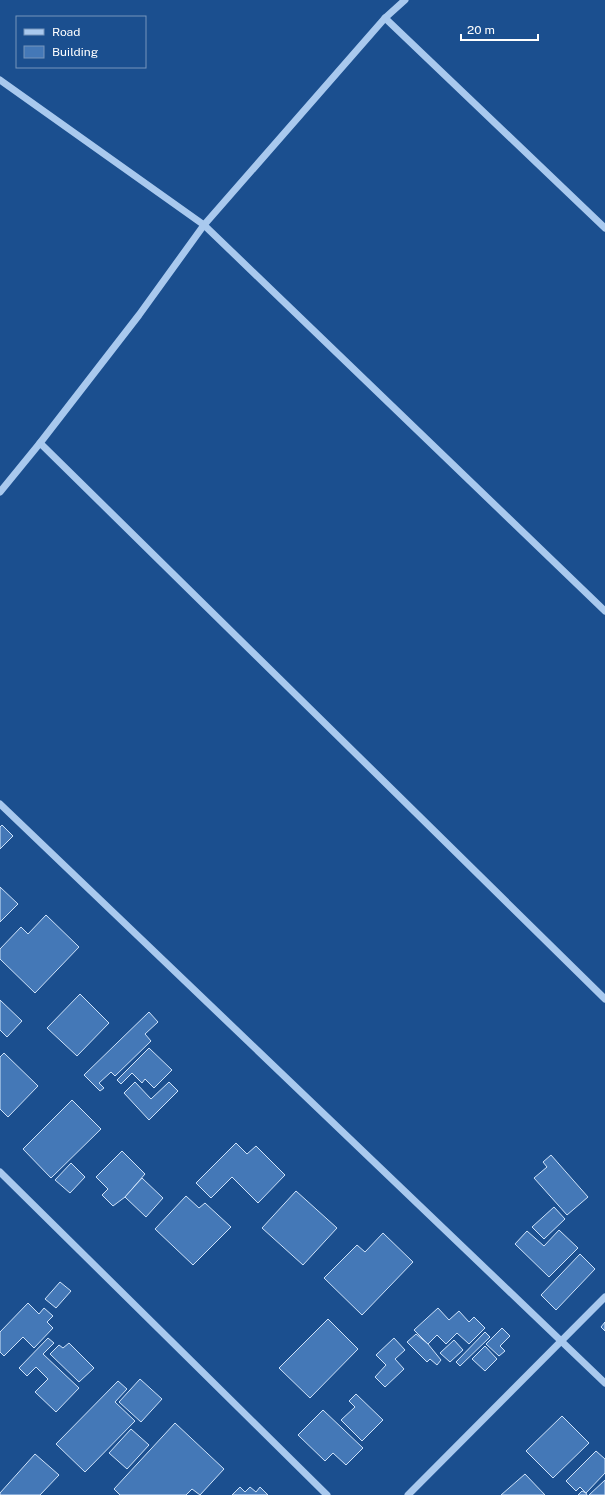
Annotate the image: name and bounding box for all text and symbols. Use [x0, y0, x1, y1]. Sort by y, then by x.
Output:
legend [16, 16, 146, 68]
scale bar [461, 16, 538, 42]
text: 20 m [467, 23, 495, 37]
text: Road [52, 25, 80, 39]
text: Building [52, 45, 98, 59]

